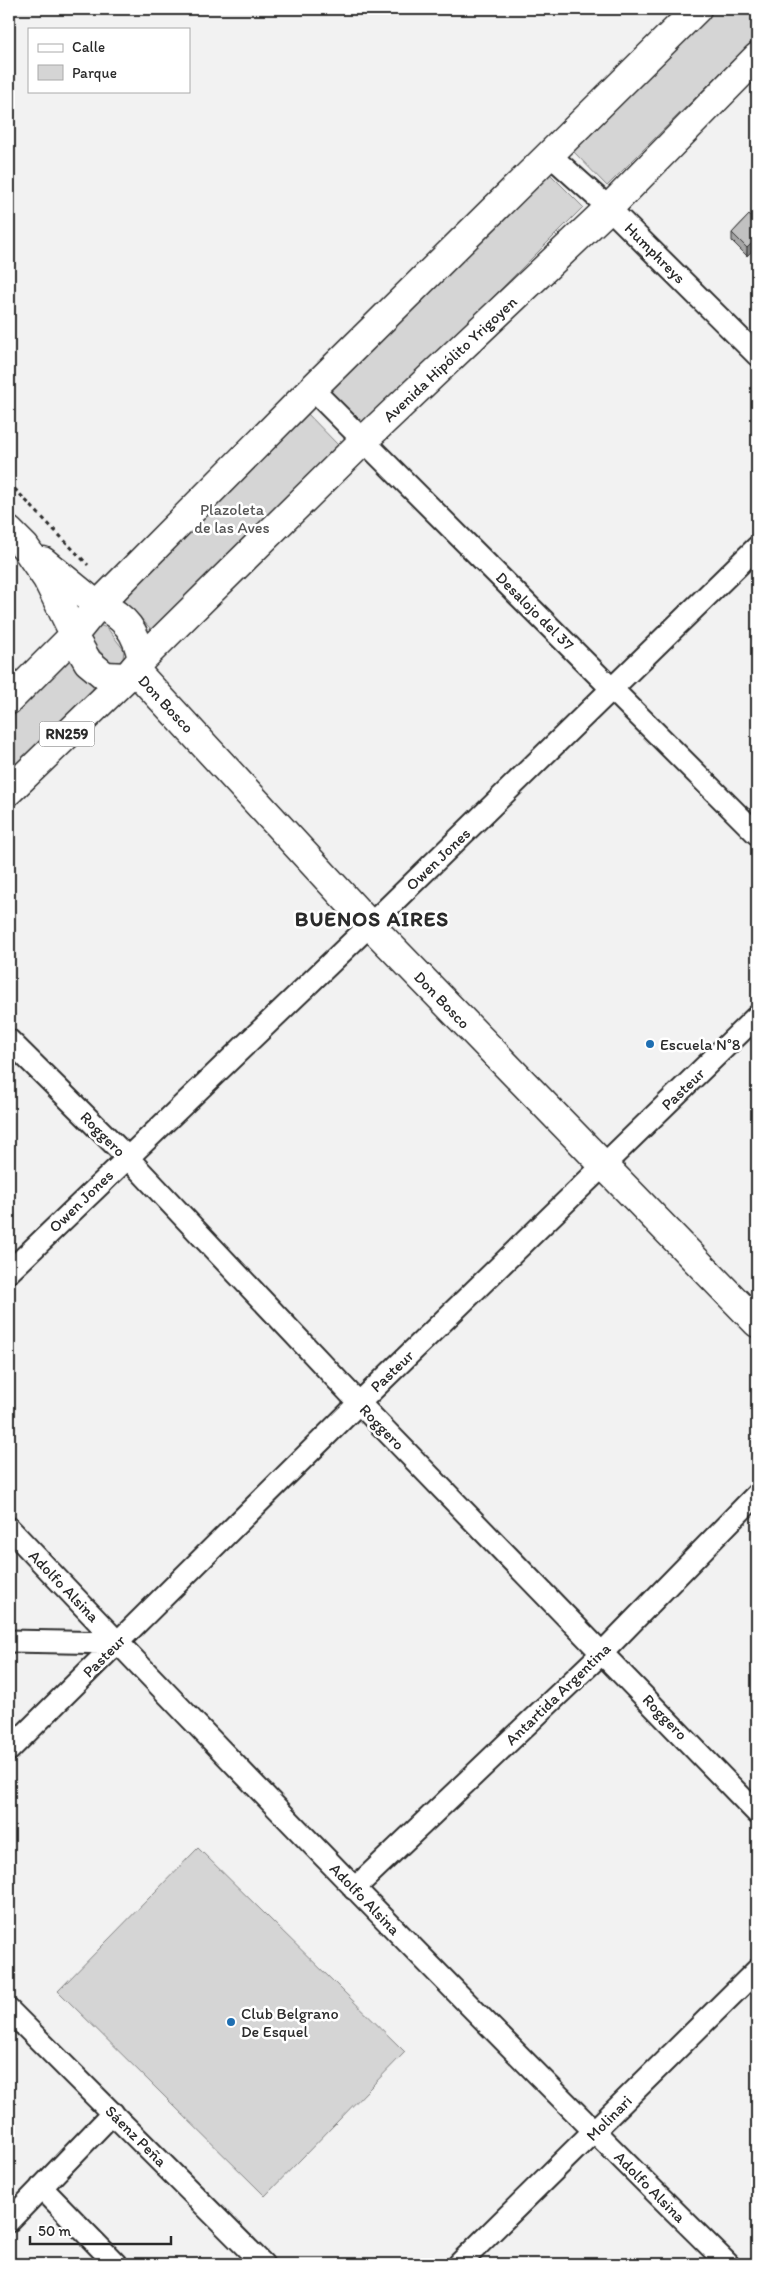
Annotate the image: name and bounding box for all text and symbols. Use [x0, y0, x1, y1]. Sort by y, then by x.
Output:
legend [28, 28, 190, 92]
text: Calle [72, 38, 105, 56]
text: Parque [72, 64, 117, 82]
street label: Humphreys [621, 219, 689, 287]
street label: Avenida Hipólito Yrigoyen [379, 292, 521, 426]
park label: Plazoleta de las Aves [194, 500, 270, 537]
street label: Desalojo del 37 [492, 568, 578, 654]
street label: Don Bosco [134, 671, 198, 737]
road number: RN259 [40, 722, 94, 746]
street label: Owen Jones [402, 824, 474, 894]
district label: BUENOS AIRES [295, 906, 449, 931]
street label: Don Bosco [410, 967, 474, 1033]
place label: Escuela N°8 [660, 1035, 741, 1054]
marker: Escuela N°8 [644, 1038, 656, 1050]
street label: Pasteur [657, 1063, 709, 1114]
street label: Roggero [76, 1107, 130, 1161]
street label: Owen Jones [45, 1166, 117, 1236]
street label: Pasteur [366, 1345, 418, 1396]
street label: Roggero [356, 1400, 408, 1454]
street label: Adolfo Alsina [25, 1546, 104, 1627]
street label: Pasteur [79, 1630, 130, 1681]
street label: Antartida Argentina [501, 1638, 615, 1749]
street label: Roggero [639, 1690, 691, 1744]
street label: Adolfo Alsina [326, 1859, 405, 1940]
place label: Club Belgrano De Esquel [241, 2004, 339, 2041]
marker: Club Belgrano De Esquel [225, 2016, 237, 2028]
street label: Molinari [582, 2091, 636, 2145]
street label: Sáenz Peña [101, 2101, 171, 2171]
street label: Adolfo Alsina [610, 2147, 690, 2227]
scale bar [30, 2213, 171, 2245]
text: 50 m [38, 2222, 71, 2240]

